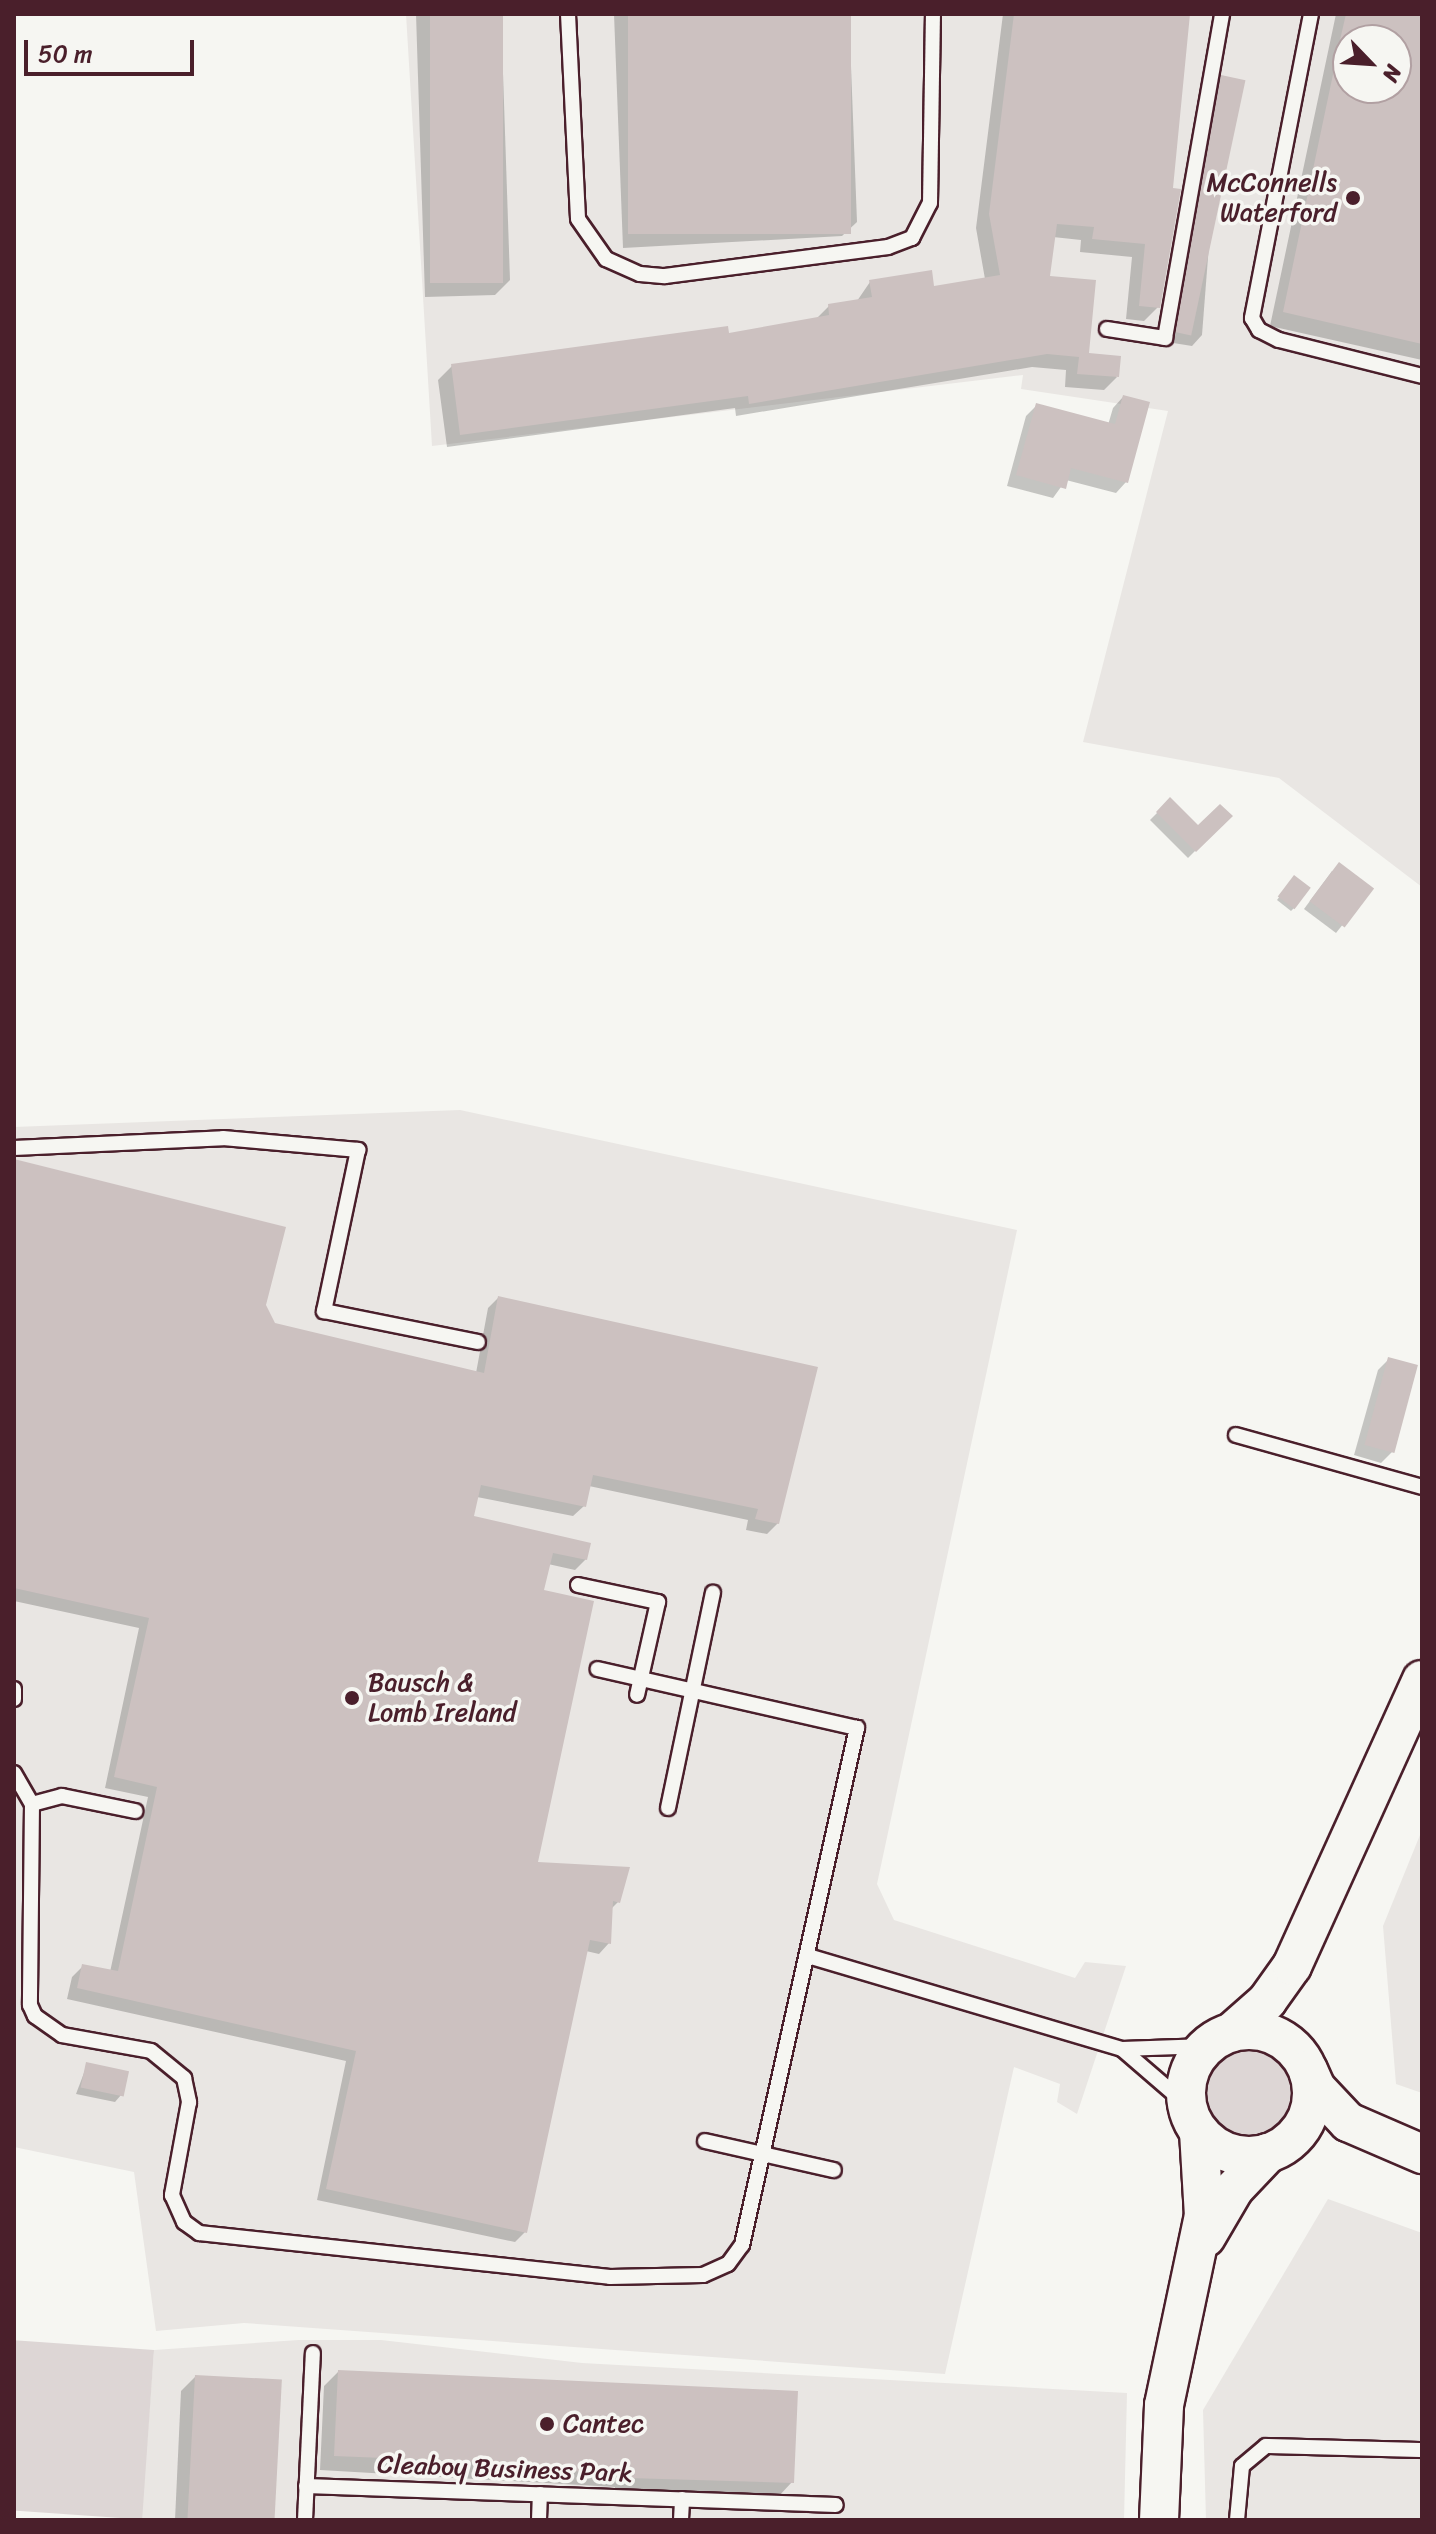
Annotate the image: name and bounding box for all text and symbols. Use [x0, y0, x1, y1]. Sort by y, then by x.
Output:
scale bar [28, 24, 198, 74]
north arrow [1332, 24, 1412, 104]
text: 50 m [38, 33, 93, 75]
text: N [1371, 58, 1413, 89]
place label: McConnells Waterford [1206, 167, 1337, 228]
marker: McConnells Waterford [1344, 189, 1362, 207]
place label: Bausch & Lomb Ireland [368, 1667, 516, 1728]
marker: Bausch & Lomb Ireland [343, 1689, 361, 1707]
place label: Cantec [563, 2408, 644, 2440]
marker: Cantec [538, 2415, 556, 2433]
street label: Cleaboy Business Park [377, 2449, 633, 2489]

